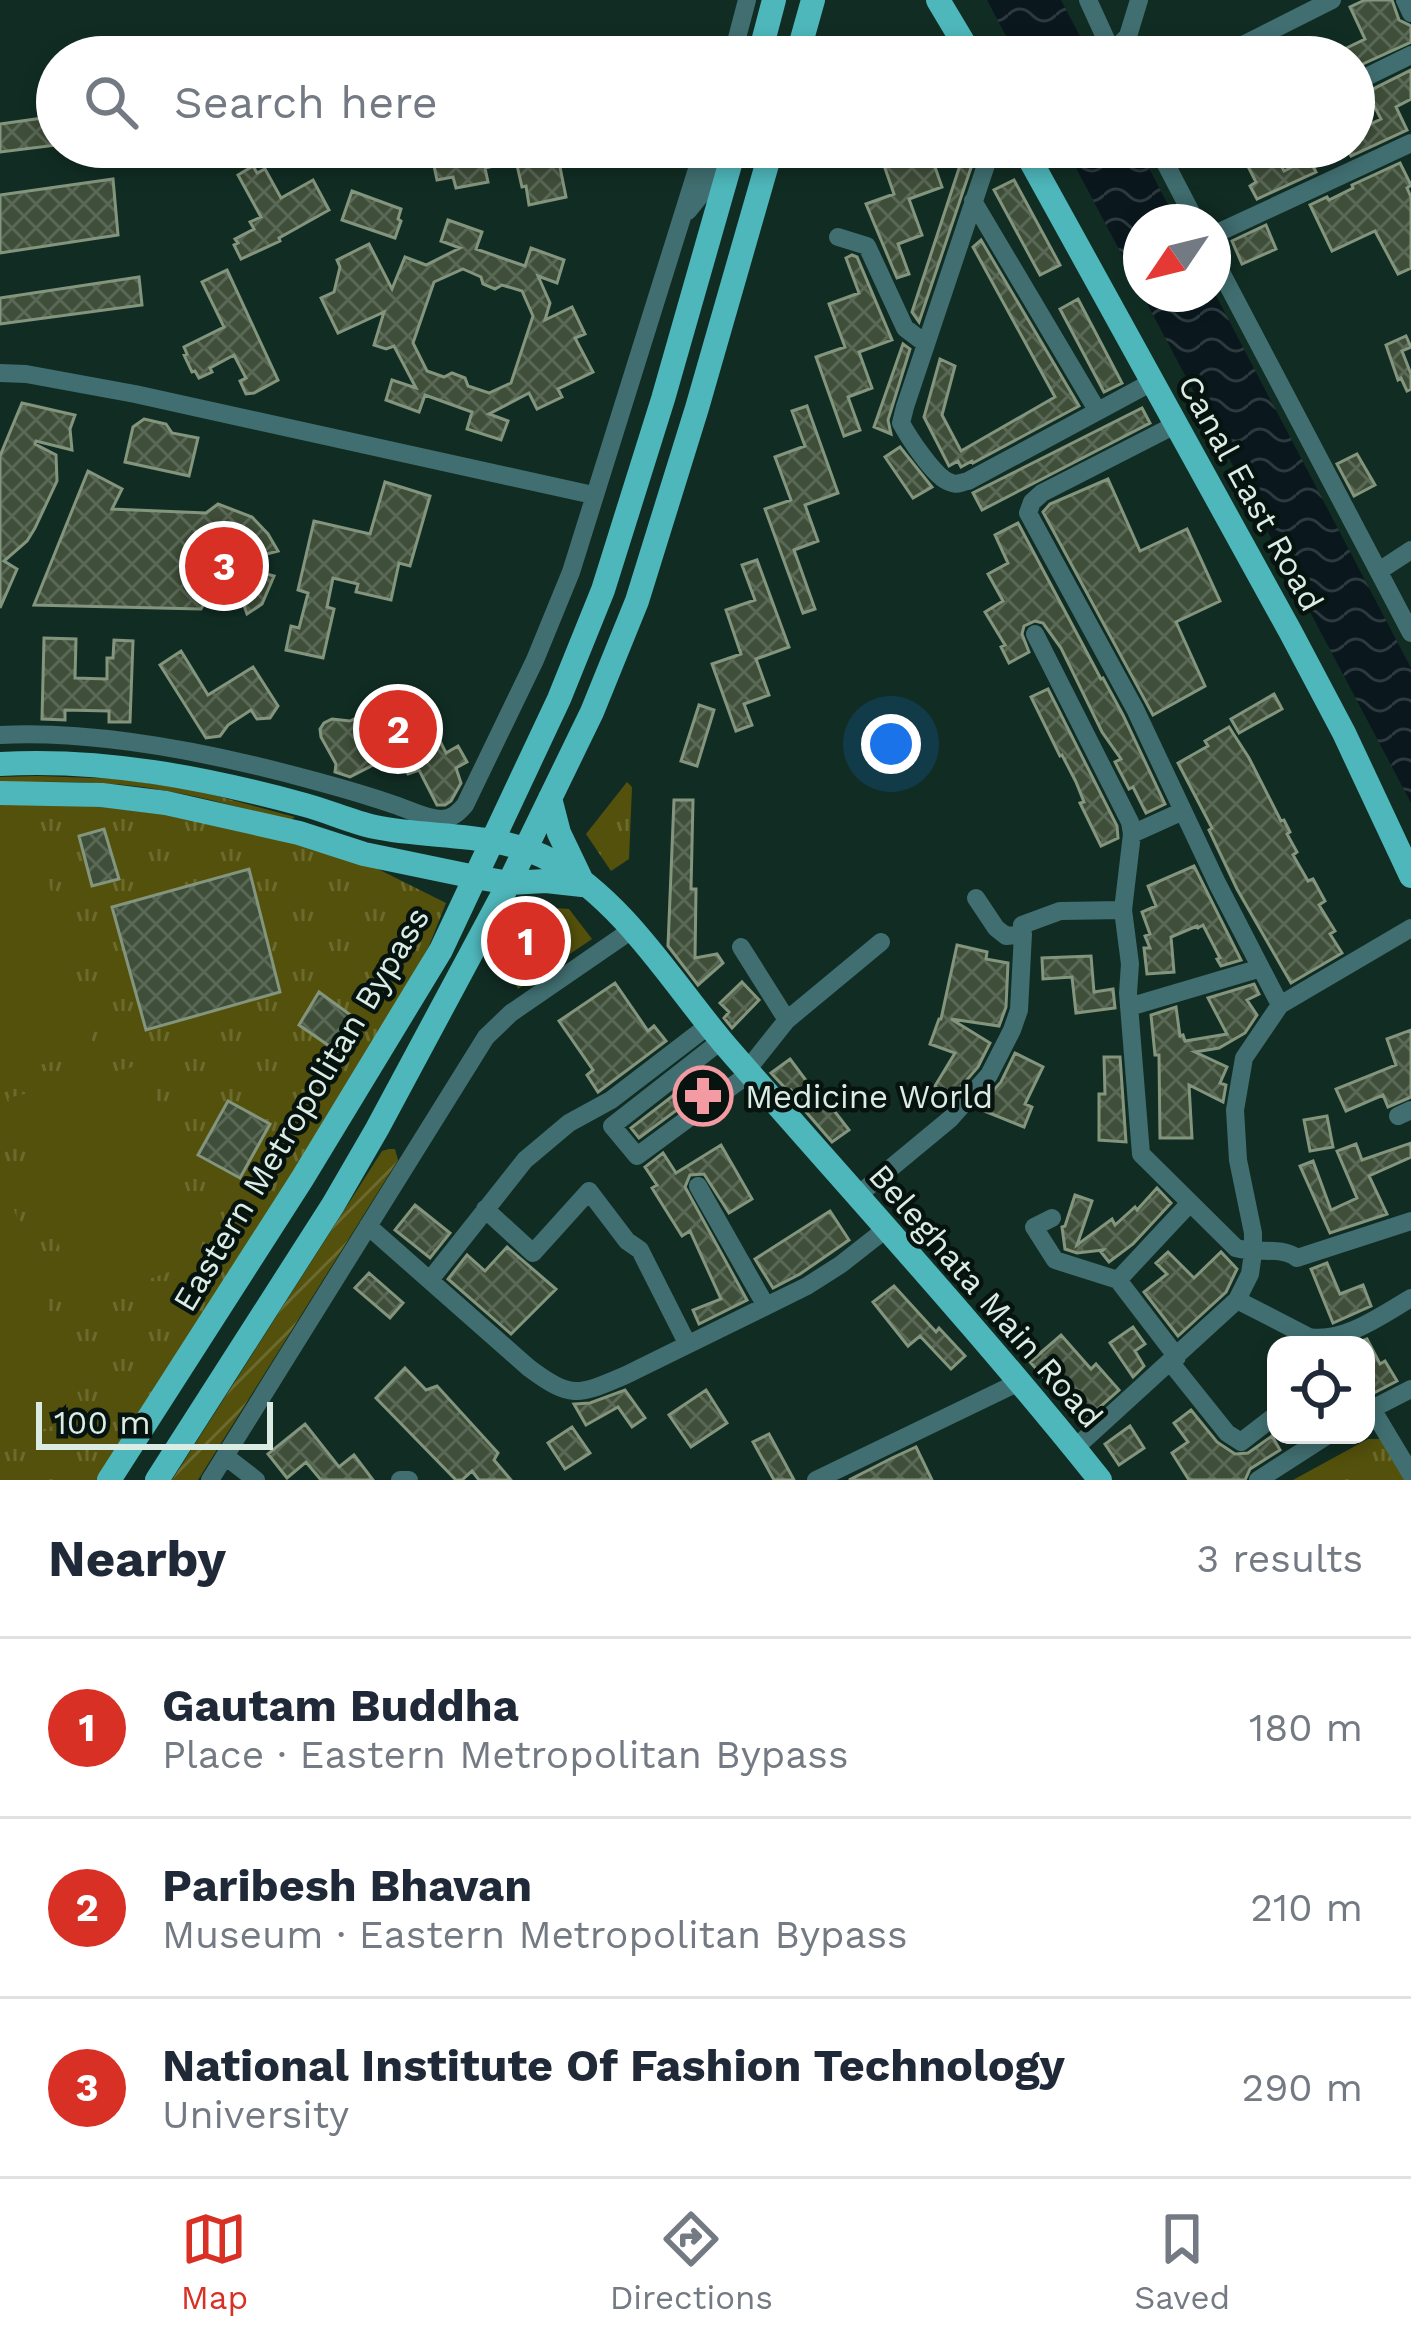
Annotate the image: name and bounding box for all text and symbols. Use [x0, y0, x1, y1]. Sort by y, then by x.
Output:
search box [36, 36, 1375, 168]
icon: search [78, 69, 144, 135]
text: Search here [174, 76, 438, 129]
north arrow [1123, 204, 1231, 312]
street label: Canal East Road [1170, 368, 1332, 618]
pin: 3 [185, 521, 263, 611]
pin: 2 [359, 684, 437, 774]
your location [861, 714, 921, 774]
pin: 1 [487, 896, 565, 986]
street label: Eastern Metropolitan Bypass [165, 900, 437, 1318]
pharmacy icon: Medicine World [672, 1065, 734, 1127]
place label: Medicine World [745, 1077, 993, 1116]
street label: Beleghata Main Road [861, 1156, 1111, 1436]
map controls [1267, 1336, 1375, 1444]
button: locate [1267, 1336, 1375, 1444]
scale bar [36, 1396, 273, 1449]
text: 100 m [54, 1403, 151, 1442]
text: Nearby [48, 1529, 226, 1588]
text: 3 results [1197, 1536, 1363, 1581]
text: Gautam Buddha [162, 1679, 519, 1732]
text: 1 [79, 1705, 95, 1750]
text: 180 m [1249, 1705, 1363, 1750]
text: Place · Eastern Metropolitan Bypass [162, 1732, 848, 1777]
text: Paribesh Bhavan [162, 1859, 532, 1912]
text: 2 [75, 1885, 99, 1930]
text: 210 m [1250, 1885, 1363, 1930]
text: Museum · Eastern Metropolitan Bypass [162, 1912, 908, 1957]
text: National Institute Of Fashion Technology [162, 2039, 1065, 2092]
text: 3 [75, 2065, 99, 2110]
text: 290 m [1241, 2065, 1363, 2110]
text: University [162, 2092, 349, 2137]
tab: Map [181, 2206, 248, 2317]
tab: Directions [610, 2206, 773, 2317]
tab: Saved [1134, 2206, 1230, 2317]

